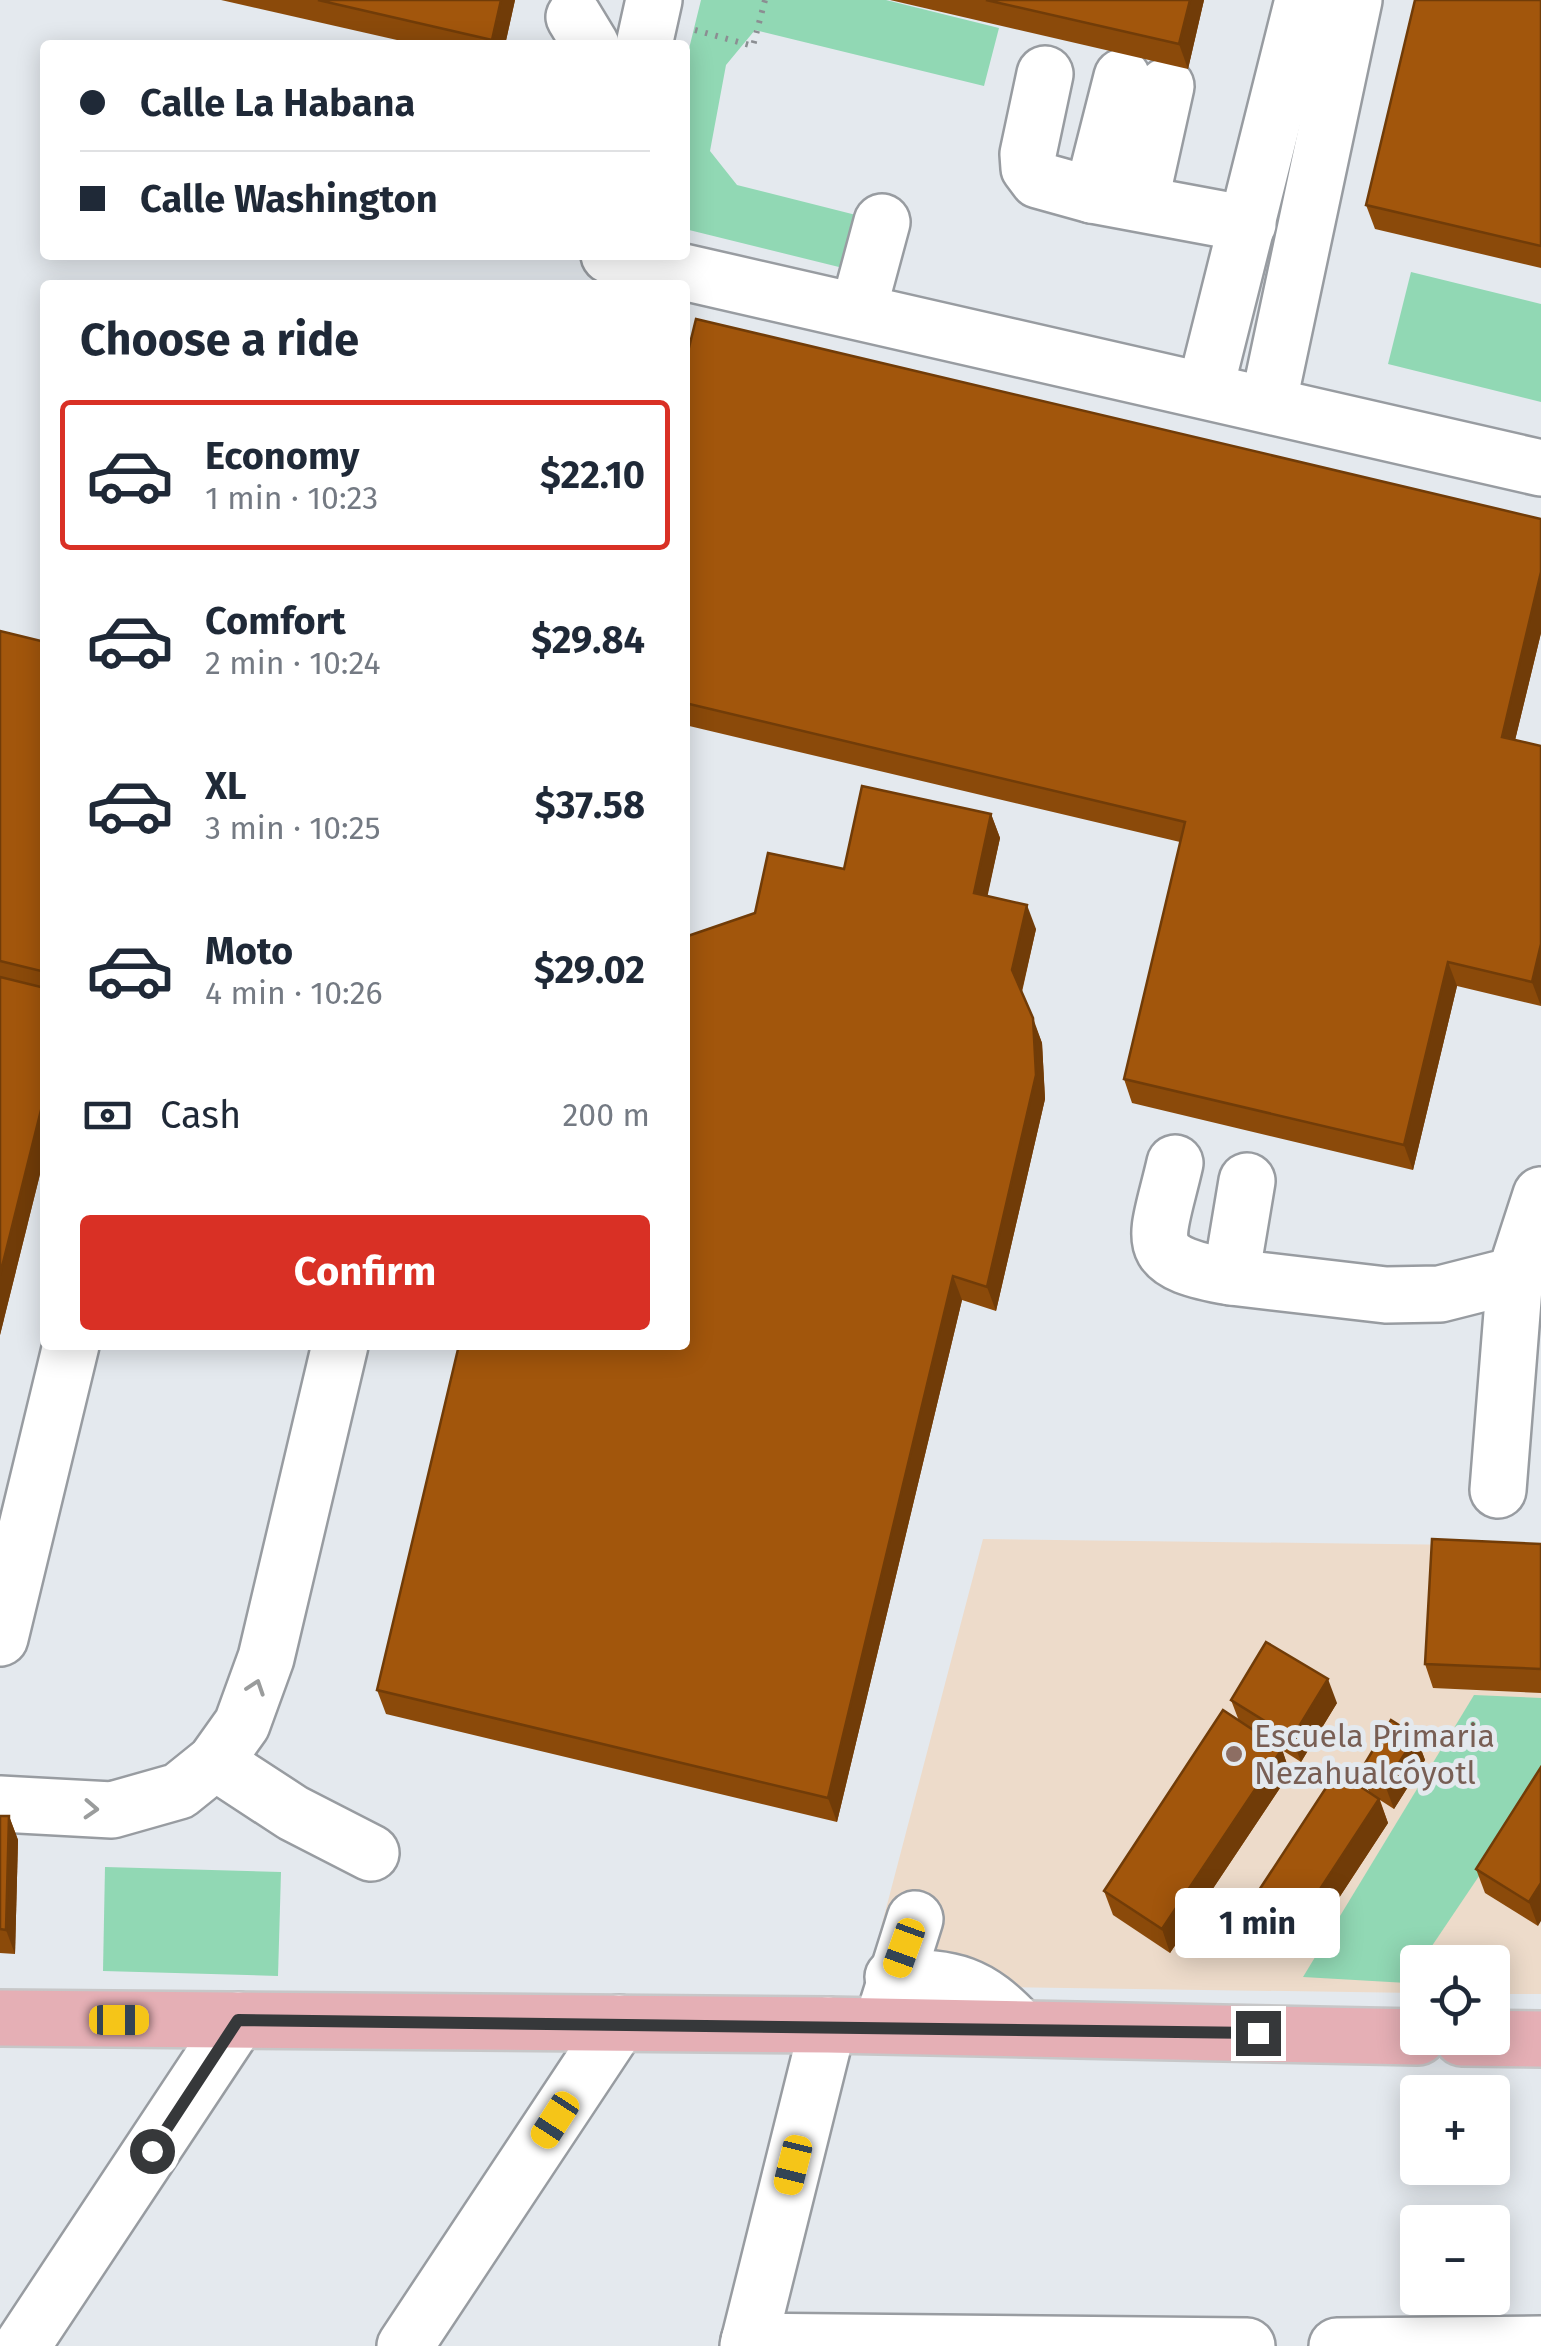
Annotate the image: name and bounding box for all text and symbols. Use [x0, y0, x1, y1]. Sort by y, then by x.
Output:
text: Calle La Habana [140, 80, 415, 126]
text: Calle Washington [140, 176, 438, 222]
text: Choose a ride [80, 313, 359, 367]
icon: car [85, 430, 175, 520]
text: Economy [205, 433, 360, 479]
text: $22.10 [540, 452, 645, 498]
text: 1 min · 10:23 [205, 479, 378, 517]
icon: car [85, 595, 175, 685]
text: Comfort [205, 598, 346, 644]
text: $29.84 [531, 617, 645, 663]
text: 2 min · 10:24 [205, 644, 381, 682]
icon: car [85, 760, 175, 850]
text: XL [205, 763, 247, 809]
text: $37.58 [535, 782, 645, 828]
text: 3 min · 10:25 [205, 809, 381, 847]
icon: car [85, 925, 175, 1015]
text: Moto [205, 928, 293, 974]
text: $29.02 [534, 947, 645, 993]
text: 4 min · 10:26 [205, 974, 383, 1012]
icon: cash [80, 1088, 135, 1143]
text: Cash [160, 1092, 241, 1138]
text: 200 m [563, 1096, 650, 1134]
button: Confirm [80, 1215, 650, 1330]
one-way arrow [244, 1679, 264, 1696]
place label: Escuela Primaria Nezahualcóyotl [1254, 1717, 1495, 1792]
marker: Escuela Primaria Nezahualcóyotl [1223, 1743, 1245, 1765]
one-way arrow [83, 1798, 99, 1819]
callout: 1 min [1176, 1888, 1340, 1958]
text: 1 min [1219, 1904, 1296, 1942]
car [880, 1915, 928, 1981]
map controls [1400, 1945, 1510, 2315]
button: locate [1400, 1945, 1510, 2055]
car [89, 2005, 149, 2035]
route end [1236, 2011, 1281, 2056]
button: + [1400, 2075, 1510, 2185]
car [526, 2087, 584, 2153]
route start [130, 2129, 175, 2174]
car [771, 2132, 815, 2198]
button: − [1400, 2205, 1510, 2315]

